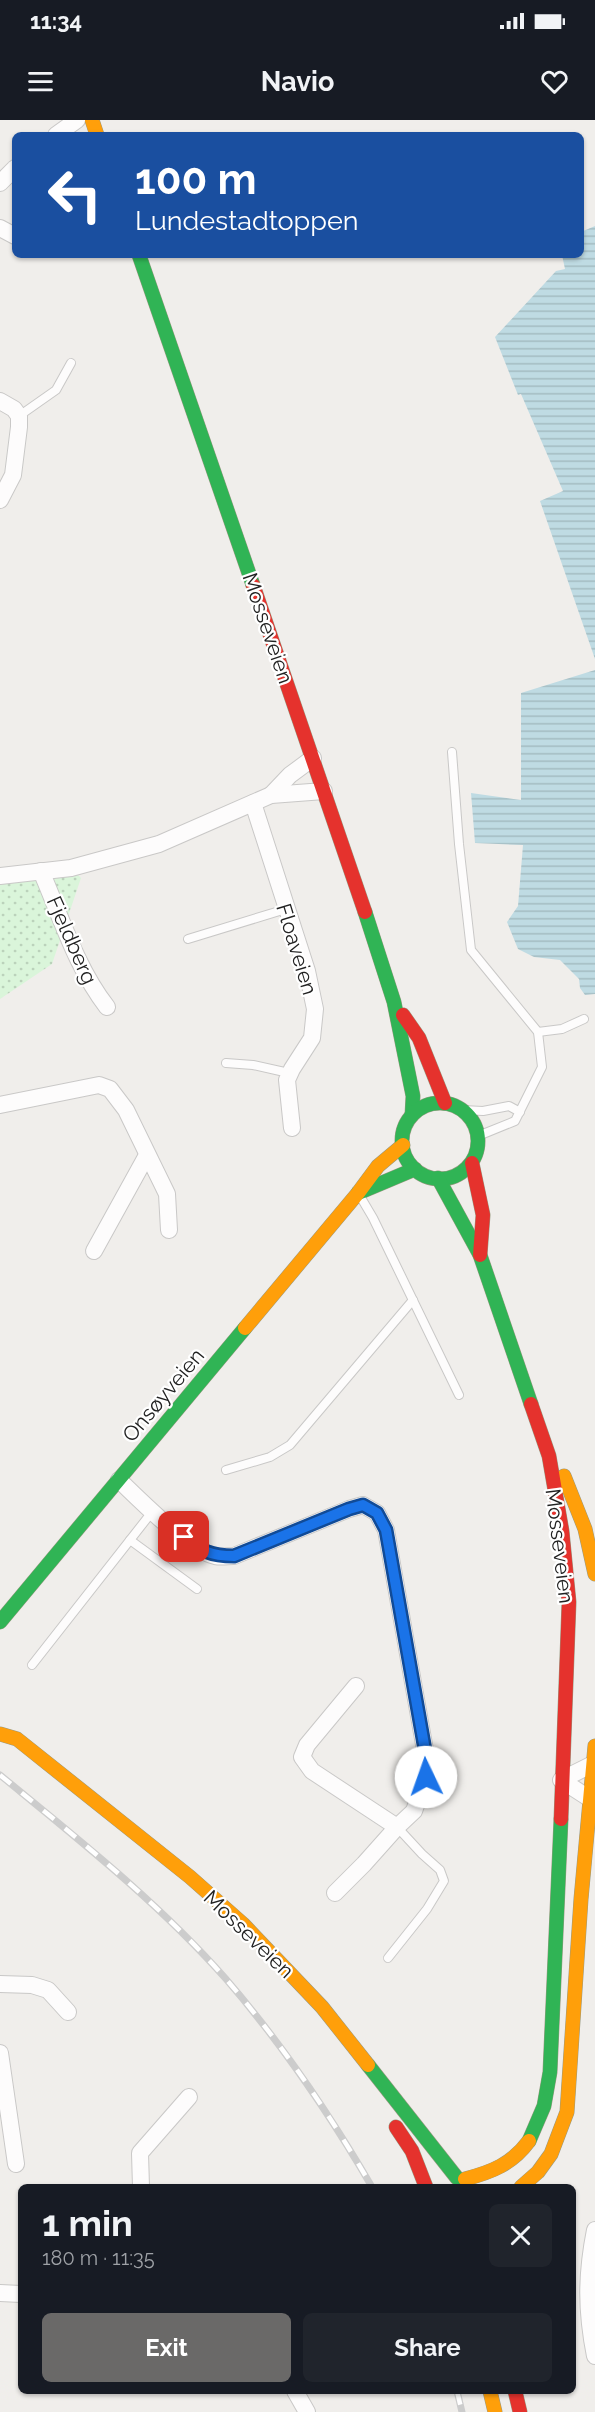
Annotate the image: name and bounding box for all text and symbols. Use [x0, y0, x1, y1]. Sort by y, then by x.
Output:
text: 11:34 [30, 8, 82, 34]
icon: menu [24, 65, 57, 98]
icon: heart [538, 65, 571, 98]
text: Navio [261, 66, 334, 97]
text: 100 m [135, 155, 257, 204]
icon: left [36, 156, 114, 234]
text: Lundestadtoppen [135, 205, 359, 236]
street label: Mosseveien [237, 569, 299, 687]
street label: Fjeldberg [42, 892, 102, 988]
street label: Floaveien [271, 900, 323, 998]
street label: Onsøyveien [117, 1343, 209, 1447]
street label: Mosseveien [541, 1487, 579, 1605]
pin [158, 1511, 209, 1562]
icon: arrive [167, 1520, 200, 1553]
position arrow [394, 1745, 458, 1809]
street label: Mosseveien [199, 1885, 299, 1983]
text: 1 min [42, 2202, 133, 2244]
button: close [489, 2204, 552, 2267]
text: 180 m · 11:35 [42, 2246, 155, 2270]
button: Exit [42, 2313, 291, 2382]
button: Share [303, 2313, 552, 2382]

